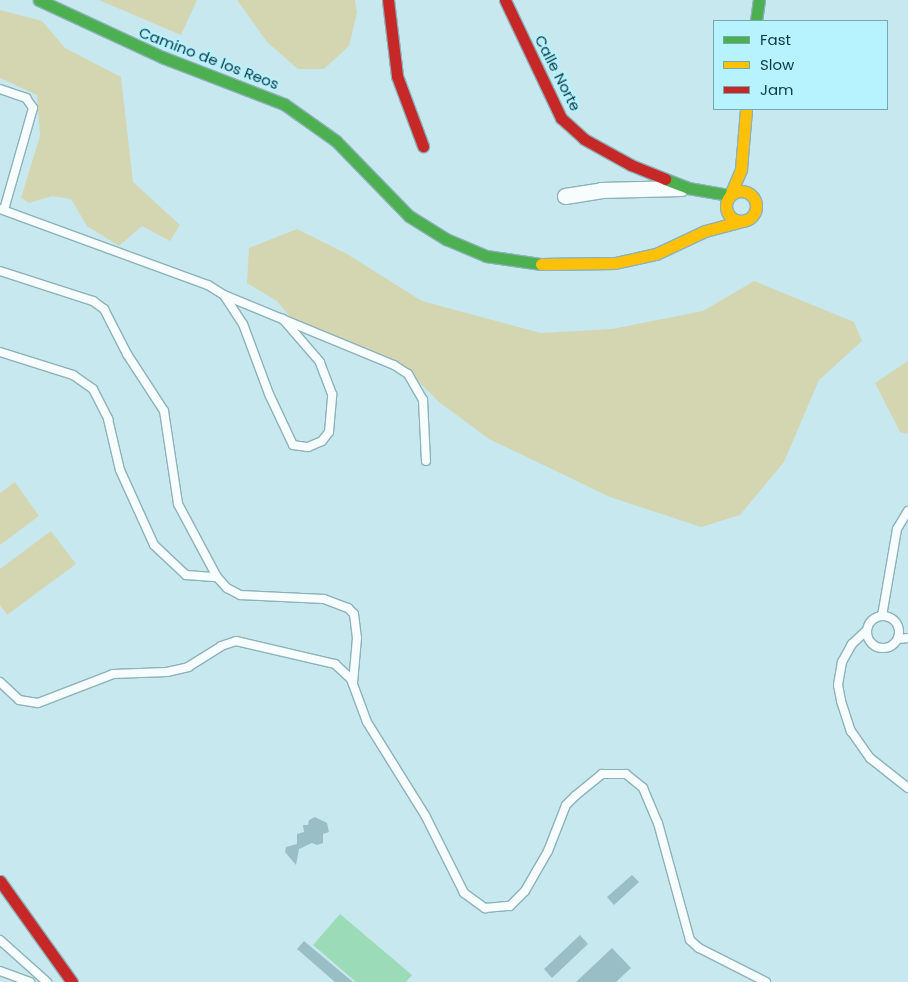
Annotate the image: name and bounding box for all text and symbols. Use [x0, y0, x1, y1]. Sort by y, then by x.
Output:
legend [713, 20, 888, 110]
street label: Camino de los Reos [136, 23, 282, 93]
text: Fast [760, 29, 791, 50]
street label: Calle Norte [531, 32, 585, 114]
text: Slow [760, 54, 794, 75]
text: Jam [760, 79, 794, 100]

